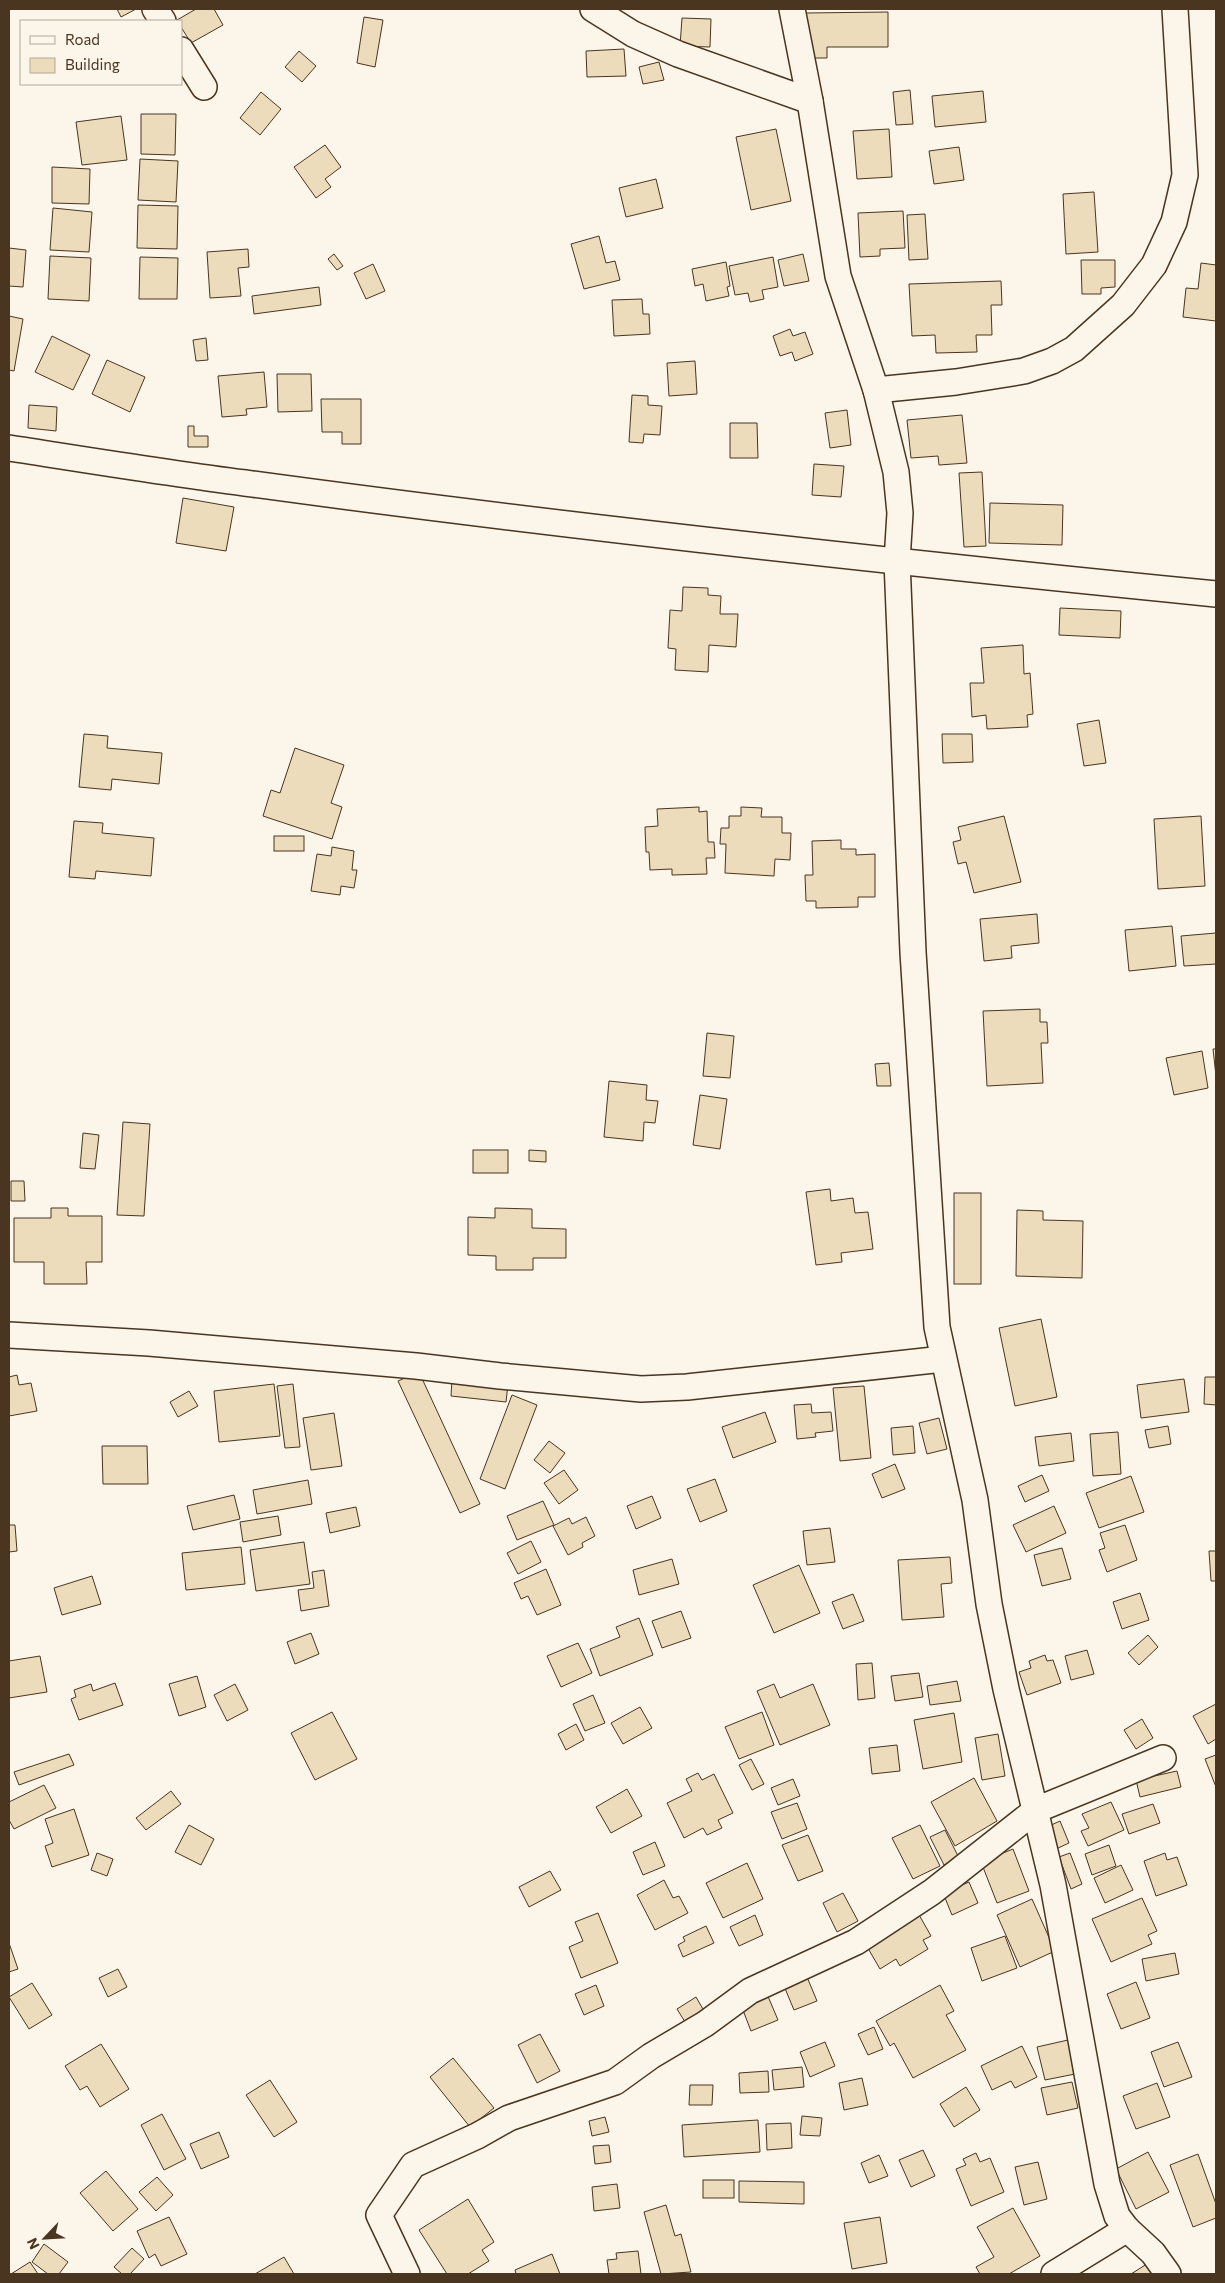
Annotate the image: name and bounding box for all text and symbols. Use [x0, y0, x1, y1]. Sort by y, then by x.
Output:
legend [20, 20, 182, 85]
text: Road [65, 30, 100, 48]
text: Building [65, 55, 120, 73]
north arrow [20, 2213, 70, 2263]
text: N [23, 2235, 43, 2252]

